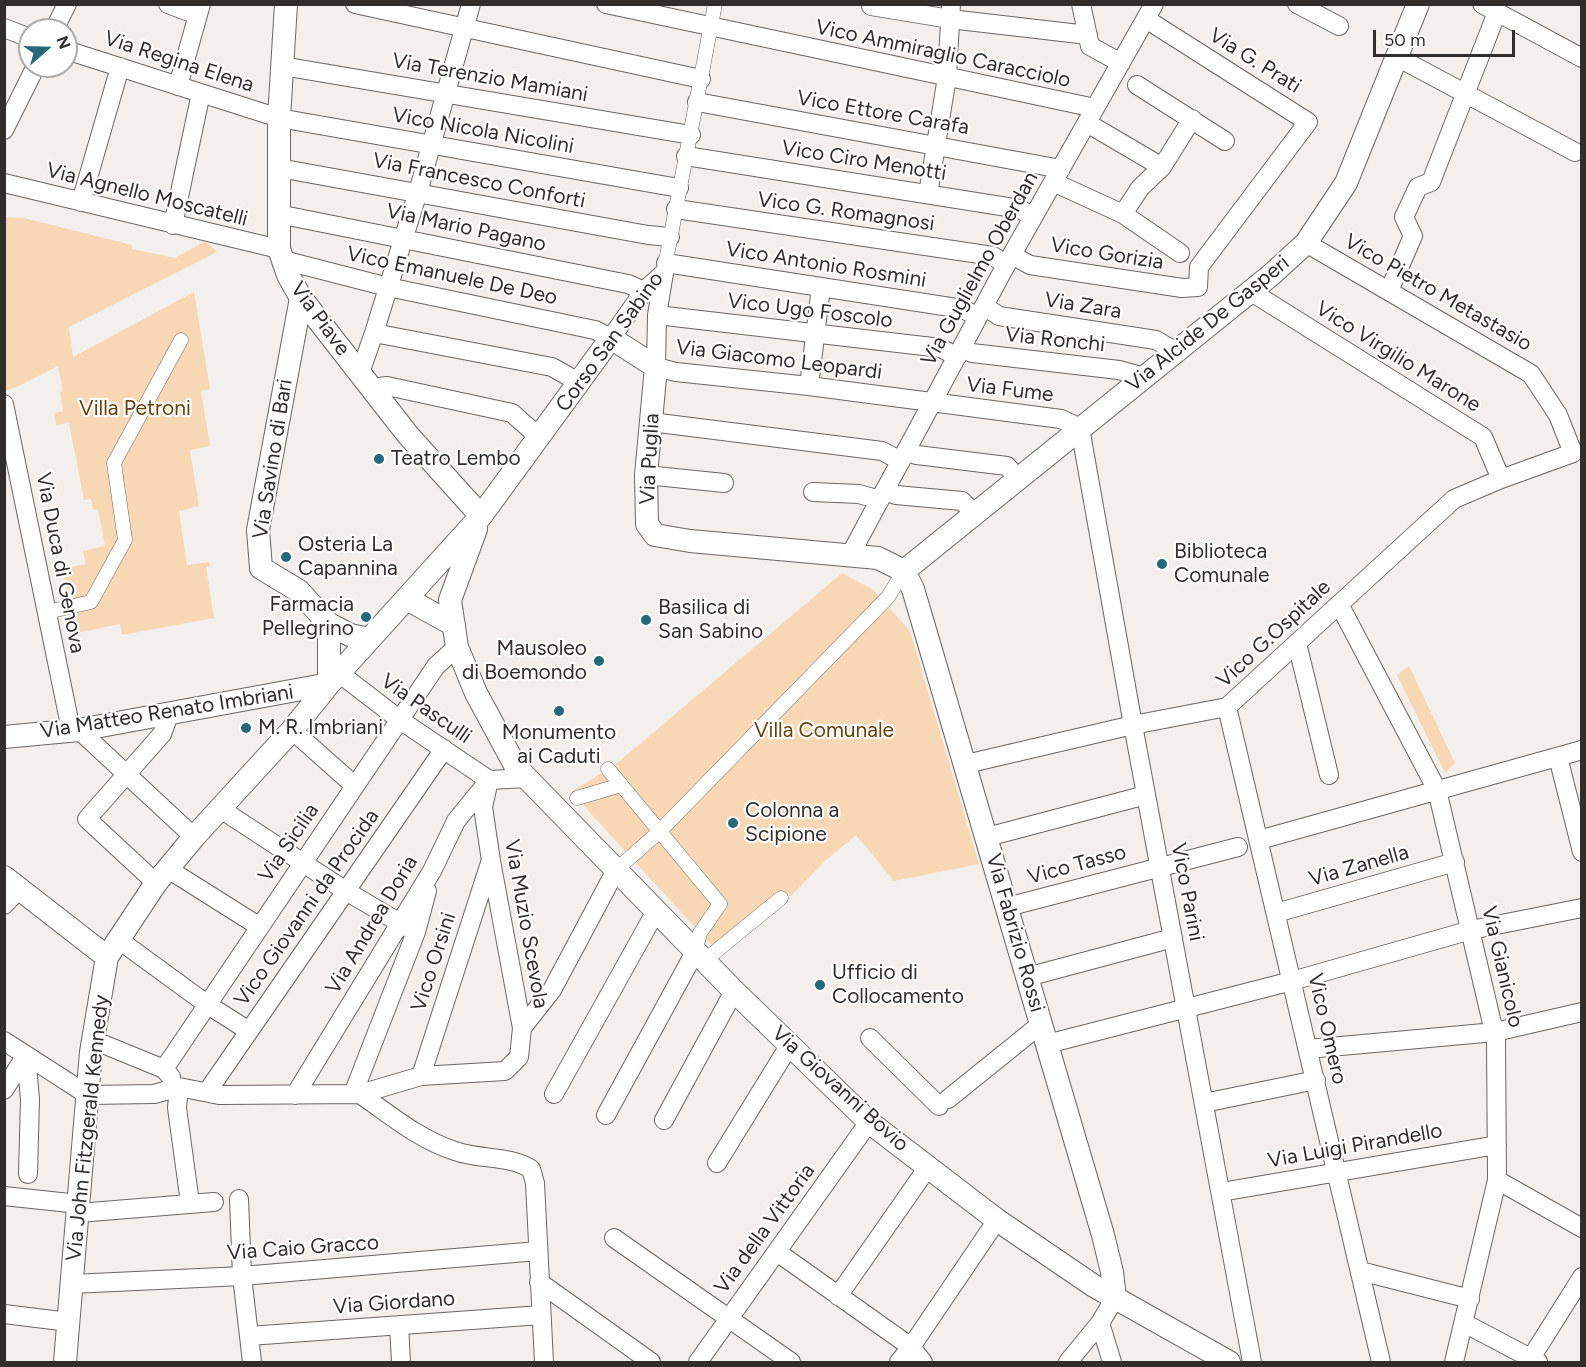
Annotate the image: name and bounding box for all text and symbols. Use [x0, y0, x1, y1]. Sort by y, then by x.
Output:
street label: Vico Ammiraglio Caracciolo [813, 15, 1073, 93]
north arrow [18, 18, 78, 78]
scale bar [1376, 18, 1518, 56]
street label: Via G. Prati [1204, 23, 1306, 99]
street label: Via Regina Elena [101, 26, 257, 98]
text: 50 m [1384, 29, 1426, 51]
text: N [52, 33, 75, 51]
street label: Via Terenzio Mamiani [390, 48, 590, 108]
street label: Vico Ettore Carafa [795, 85, 971, 141]
street label: Vico Nicola Nicolini [390, 103, 576, 159]
street label: Vico Ciro Menotti [780, 136, 948, 186]
street label: Via Francesco Conforti [370, 148, 588, 214]
street label: Via Agnello Moscatelli [44, 158, 250, 232]
street label: Via Guglielmo Oberdan [916, 168, 1044, 370]
street label: Vico G. Romagnosi [756, 187, 936, 237]
street label: Via Mario Pagano [384, 199, 548, 257]
street label: Vico Pietro Metastasio [1340, 229, 1536, 357]
street label: Vico Gorizia [1049, 233, 1165, 275]
street label: Vico Antonio Rosmini [724, 237, 928, 293]
street label: Vico Emanuele De Deo [344, 241, 560, 311]
street label: Via Alcide De Gasperi [1121, 250, 1295, 398]
street label: Corso San Sabino [551, 267, 669, 417]
street label: Via Piave [285, 277, 355, 361]
street label: Vico Ugo Foscolo [726, 288, 894, 334]
street label: Via Zara [1043, 288, 1123, 324]
street label: Vico Virgilio Marone [1311, 296, 1485, 418]
street label: Via Ronchi [1004, 322, 1106, 358]
street label: Via Giacomo Leopardi [674, 335, 884, 385]
street label: Via Fume [965, 372, 1055, 408]
street label: Via Savino di Bari [248, 377, 298, 541]
park label: Villa Petroni [79, 396, 191, 422]
street label: Via Puglia [635, 413, 665, 505]
place label: Teatro Lembo [391, 446, 521, 472]
marker: Teatro Lembo [372, 452, 386, 466]
street label: Via Duca di Genova [30, 471, 90, 655]
place label: Osteria La Capannina [298, 532, 398, 582]
place label: Biblioteca Comunale [1174, 539, 1269, 589]
marker: Osteria La Capannina [279, 550, 293, 564]
marker: Biblioteca Comunale [1155, 557, 1169, 571]
street label: Vico G.Ospitale [1212, 575, 1336, 693]
place label: Farmacia Pellegrino [262, 592, 354, 642]
place label: Basilica di San Sabino [658, 595, 763, 645]
marker: Farmacia Pellegrino [359, 610, 373, 624]
marker: Basilica di San Sabino [639, 613, 653, 627]
place label: Mausoleo di Boemondo [462, 636, 587, 686]
marker: Mausoleo di Boemondo [592, 654, 606, 668]
street label: Via Pasculli [376, 669, 476, 749]
street label: Via Matteo Renato Imbriani [39, 680, 295, 744]
marker: Monumento ai Caduti [552, 704, 566, 718]
place label: M. R. Imbriani [258, 715, 383, 741]
park label: Villa Comunale [754, 718, 894, 744]
place label: Monumento ai Caduti [502, 720, 616, 770]
marker: M. R. Imbriani [239, 721, 253, 735]
place label: Colonna a Scipione [745, 798, 839, 848]
street label: Via Sicilia [254, 799, 324, 887]
street label: Vico Giovanni da Procida [229, 805, 385, 1011]
marker: Colonna a Scipione [726, 816, 740, 830]
street label: Via Muzio Scevola [499, 838, 553, 1010]
street label: Vico Tasso [1025, 840, 1129, 890]
street label: Via Zanella [1306, 840, 1412, 892]
street label: Vico Parini [1165, 841, 1209, 943]
street label: Via Andrea Doria [321, 851, 423, 999]
street label: Via Fabrizio Rossi [980, 851, 1050, 1015]
street label: Via Gianicolo [1476, 904, 1528, 1030]
street label: Vico Orsini [406, 909, 462, 1015]
place label: Ufficio di Collocamento [832, 960, 964, 1010]
street label: Vico Omero [1302, 971, 1352, 1087]
marker: Ufficio di Collocamento [813, 978, 827, 992]
street label: Via John Fitzgerald Kennedy [61, 994, 115, 1262]
street label: Via Giovanni Bovio [766, 1021, 914, 1157]
street label: Via Luigi Pirandello [1266, 1118, 1444, 1174]
street label: Via della Vittoria [709, 1159, 821, 1299]
street label: Via Caio Gracco [226, 1230, 380, 1266]
street label: Via Giordano [332, 1286, 456, 1320]

